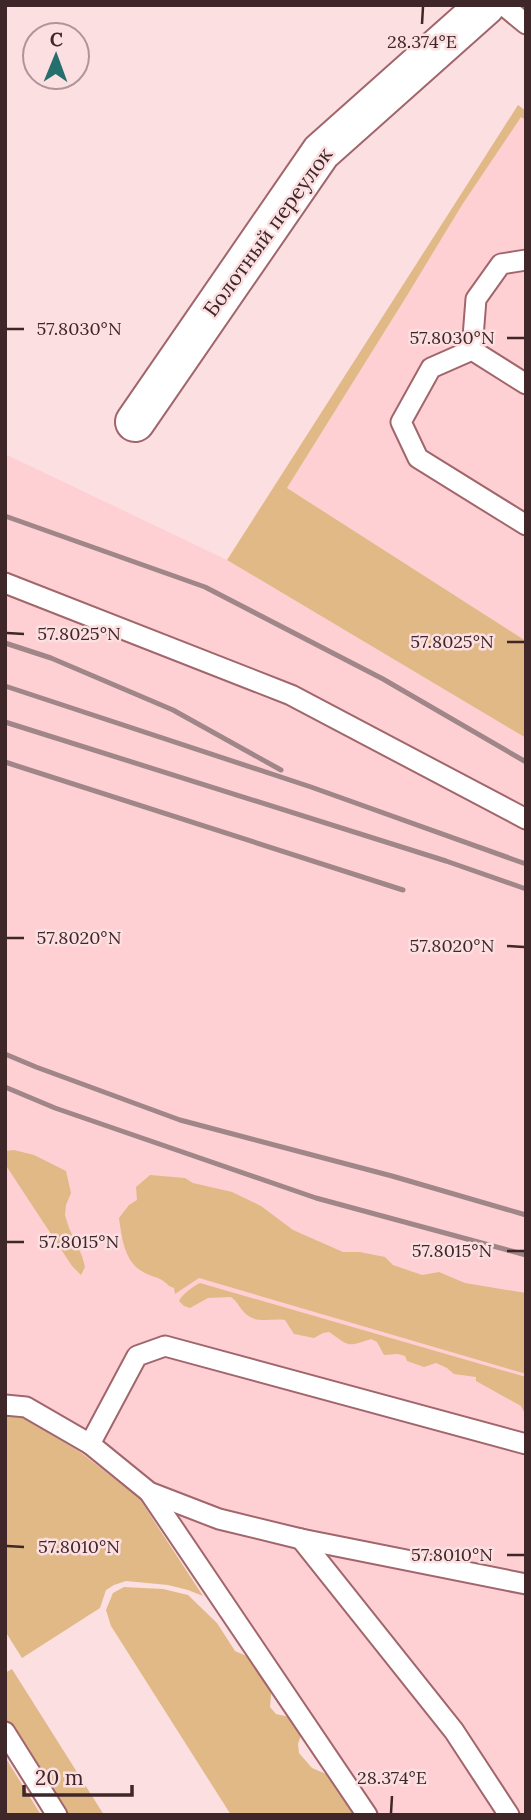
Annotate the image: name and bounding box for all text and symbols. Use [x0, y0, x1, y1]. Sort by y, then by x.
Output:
north arrow [21, 21, 91, 91]
text: С [50, 27, 63, 51]
text: 28.374°E [387, 30, 457, 53]
street label: Болотный переулок [197, 141, 339, 322]
text: 57.8030°N [36, 317, 122, 340]
text: 57.8030°N [409, 326, 495, 349]
text: 57.8025°N [37, 622, 121, 645]
text: 57.8025°N [410, 630, 494, 653]
text: 57.8020°N [37, 926, 121, 949]
text: 57.8020°N [410, 934, 494, 957]
text: 57.8015°N [39, 1230, 119, 1253]
text: 57.8015°N [412, 1239, 492, 1262]
text: 57.8010°N [38, 1535, 120, 1558]
text: 57.8010°N [411, 1543, 493, 1566]
scale bar [24, 1754, 133, 1798]
text: 20 m [35, 1764, 84, 1791]
text: 28.374°E [357, 1766, 427, 1789]

